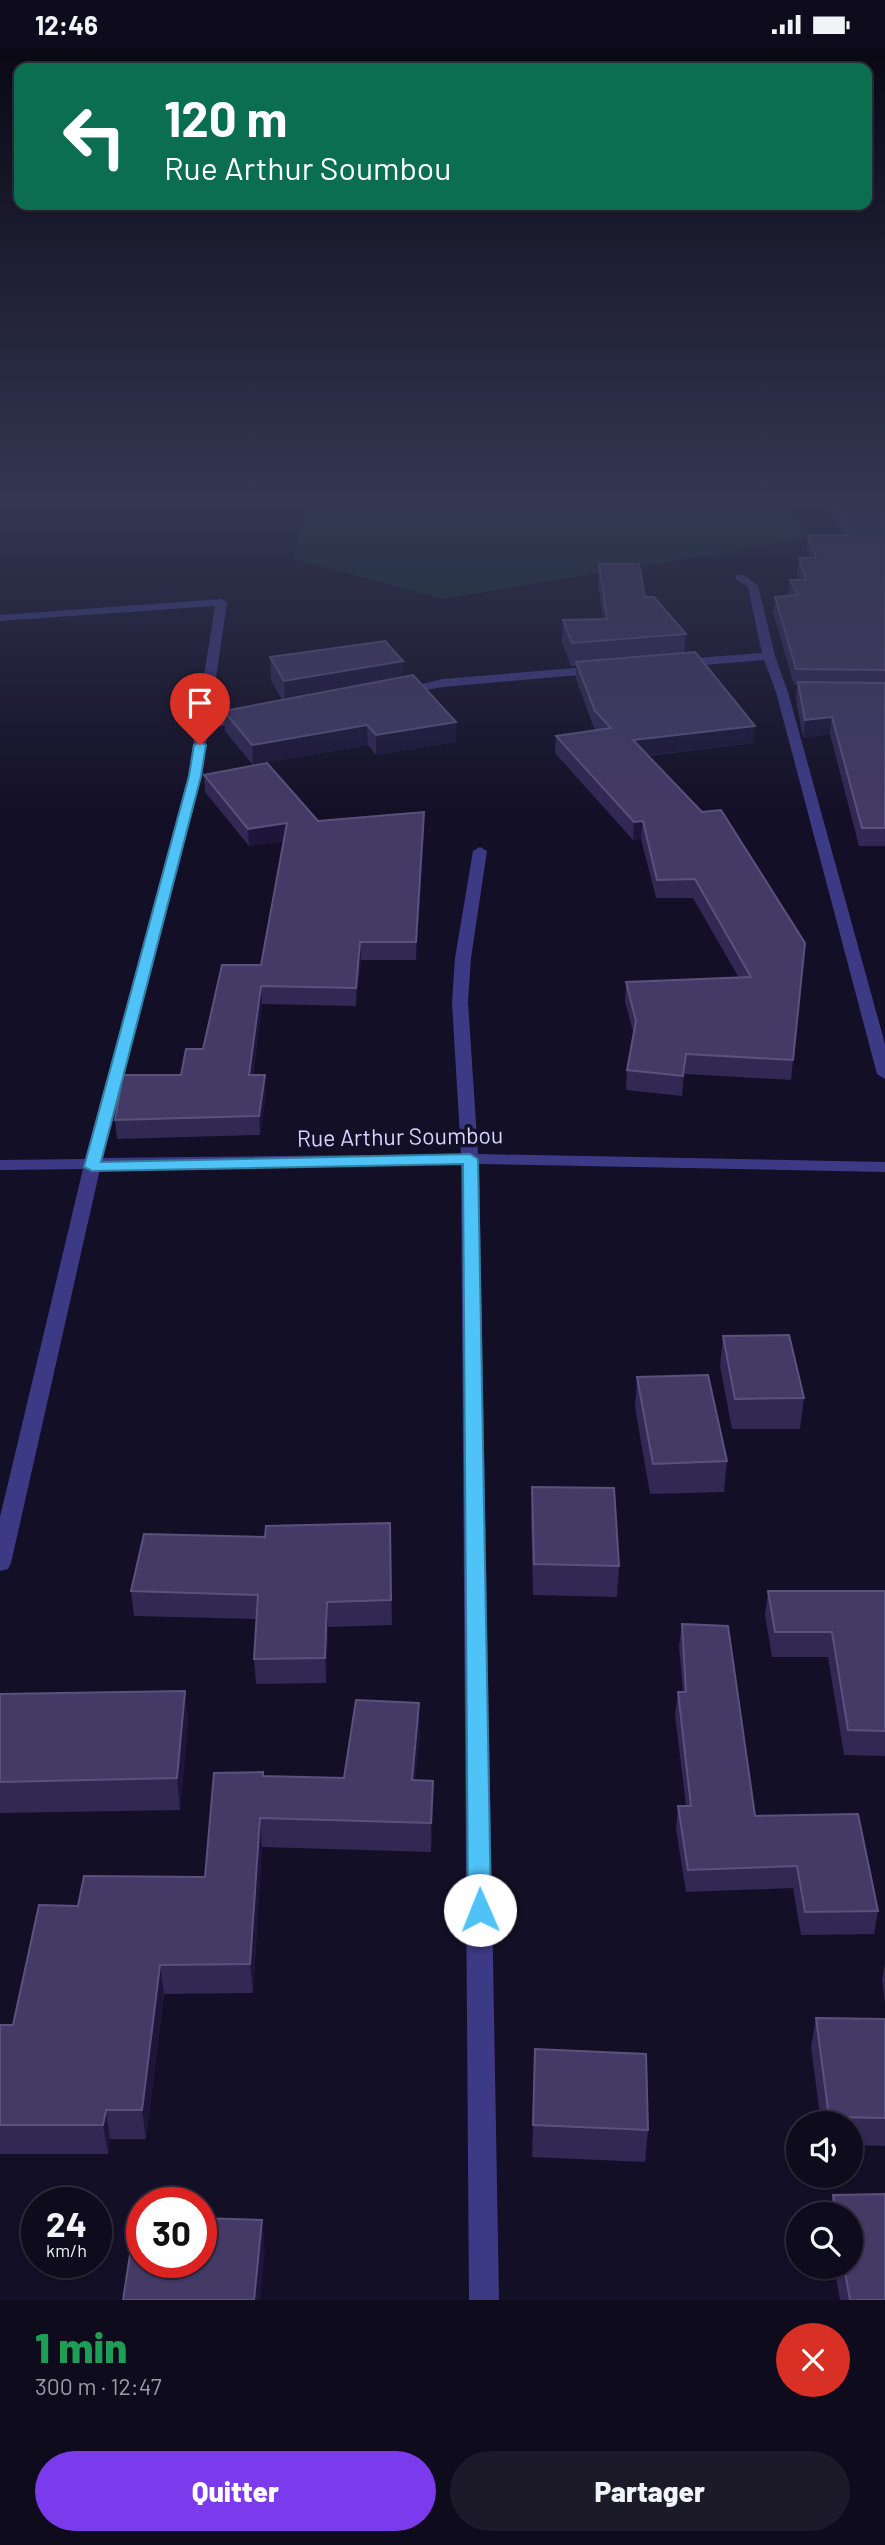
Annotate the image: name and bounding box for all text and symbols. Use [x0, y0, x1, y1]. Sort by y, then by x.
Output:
text: 12:46 [35, 9, 98, 40]
text: 120 m [164, 88, 287, 147]
icon: left [49, 91, 140, 182]
text: Rue Arthur Soumbou [164, 148, 451, 186]
pin [170, 673, 230, 745]
icon: arrive [181, 684, 219, 722]
street label: Rue Arthur Soumbou [296, 1120, 503, 1152]
position arrow [443, 1873, 517, 1947]
map controls [786, 2111, 863, 2279]
button: sound [786, 2111, 863, 2188]
speed limit sign: 30 [126, 2187, 217, 2278]
text: 24 [46, 2202, 87, 2244]
button: search [786, 2202, 863, 2279]
text: km/h [46, 2239, 87, 2261]
text: 1 min [35, 2321, 127, 2371]
button: close [776, 2323, 850, 2397]
text: 300 m · 12:47 [35, 2372, 162, 2400]
button: Quitter [35, 2451, 436, 2531]
button: Partager [450, 2451, 850, 2531]

